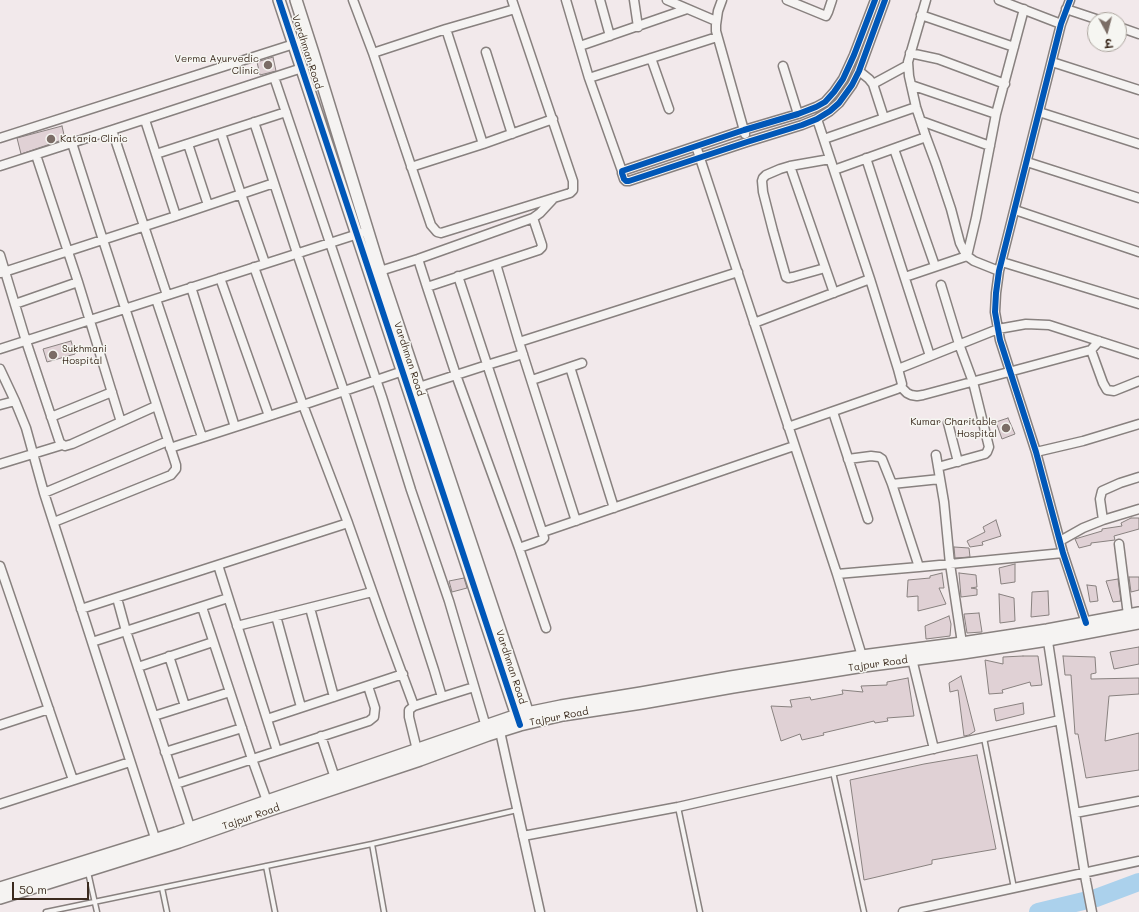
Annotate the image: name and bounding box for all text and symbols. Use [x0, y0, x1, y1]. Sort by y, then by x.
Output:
north arrow [1087, 12, 1127, 52]
street label: Vardhman Road [289, 13, 325, 91]
text: उ [1104, 36, 1113, 51]
place label: Verma Ayurvedic Clinic [175, 53, 259, 76]
marker: Verma Ayurvedic Clinic [262, 59, 274, 71]
marker: Kataria Clinic [45, 133, 57, 145]
place label: Kataria Clinic [60, 133, 128, 145]
street label: Vardhman Road [391, 320, 427, 398]
place label: Sukhmani Hospital [62, 343, 107, 366]
marker: Sukhmani Hospital [47, 349, 59, 361]
place label: Kumar Charitable Hospital [910, 416, 997, 440]
marker: Kumar Charitable Hospital [1000, 422, 1012, 434]
street label: Vardhman Road [493, 628, 529, 706]
street label: Tajpur Road [847, 654, 909, 674]
street label: Tajpur Road [528, 705, 590, 729]
street label: Tajpur Road [221, 802, 281, 832]
scale bar [14, 874, 91, 900]
text: 50 m [19, 881, 47, 897]

